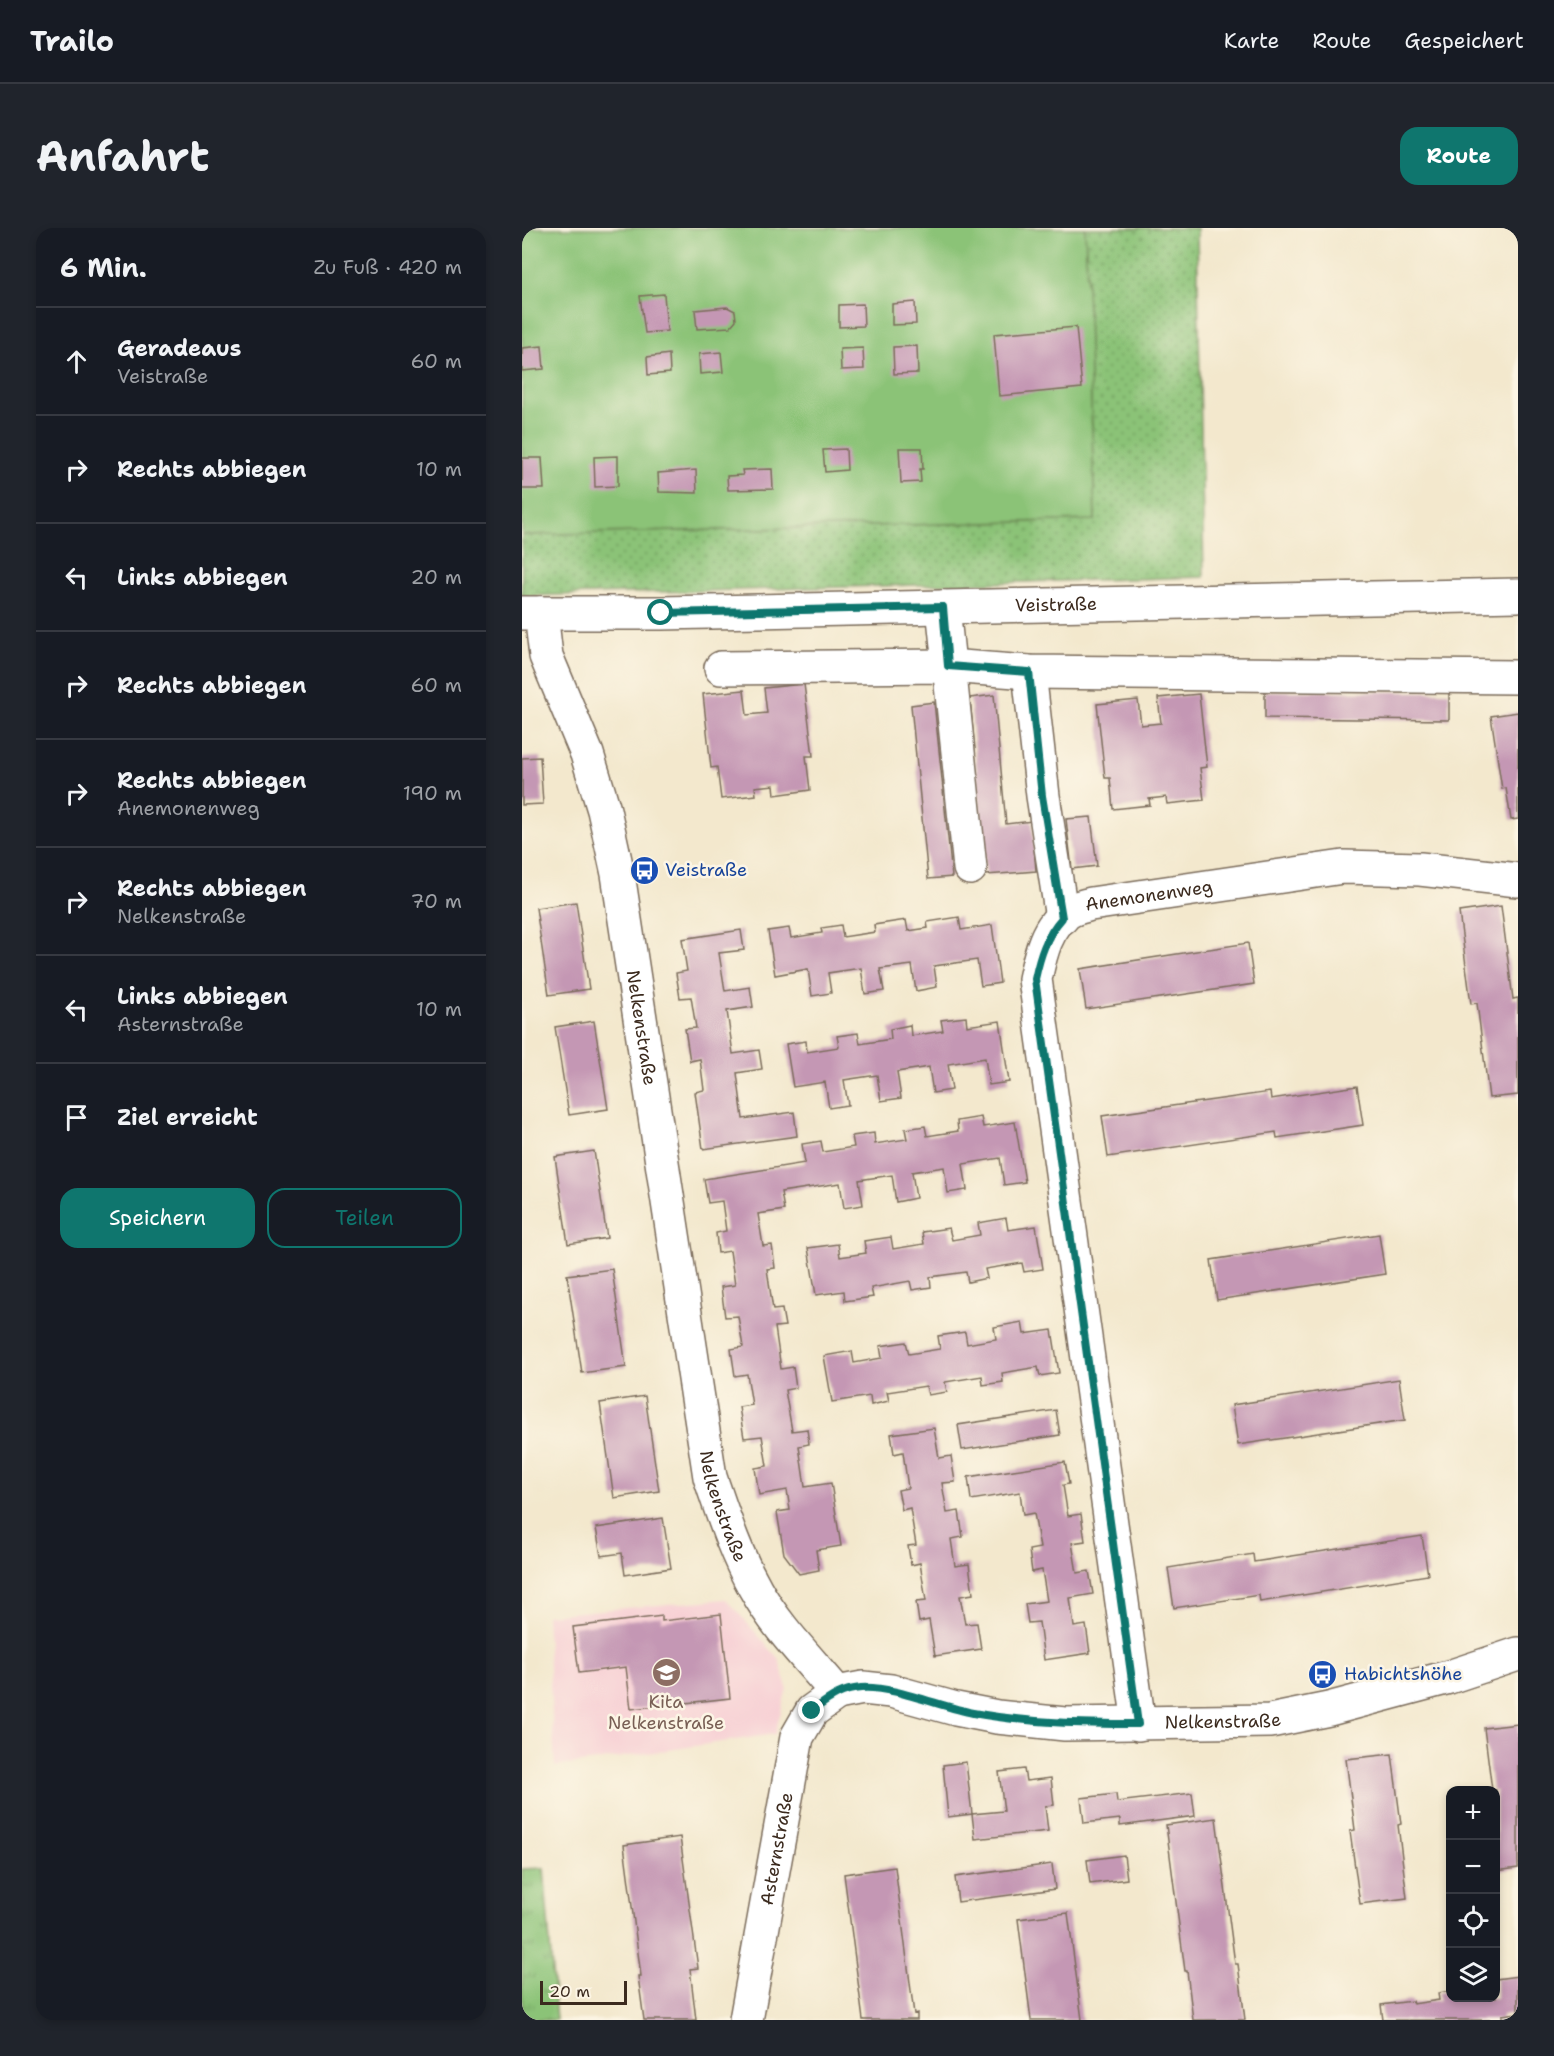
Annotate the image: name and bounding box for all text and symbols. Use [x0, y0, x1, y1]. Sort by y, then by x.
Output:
text: Trailo [30, 22, 114, 60]
text: Karte [1224, 27, 1279, 55]
text: Route [1312, 27, 1371, 55]
text: Gespeichert [1404, 27, 1524, 55]
button: Route [1400, 127, 1518, 185]
text: Anfahrt [36, 128, 209, 184]
text: 6 Min. [60, 250, 147, 285]
text: Zu Fuß · 420 m [313, 254, 462, 280]
text: Geradeaus [117, 334, 241, 363]
icon: ahead [60, 345, 93, 378]
text: 60 m [410, 348, 462, 374]
text: Veistraße [117, 363, 208, 389]
icon: right [60, 453, 93, 486]
text: Rechts abbiegen [117, 455, 306, 484]
text: 10 m [416, 456, 462, 482]
icon: left [60, 561, 93, 594]
text: Links abbiegen [117, 563, 288, 592]
text: 20 m [411, 564, 462, 590]
street label: Veistraße [1015, 592, 1097, 618]
route start [647, 599, 673, 625]
icon: right [60, 669, 93, 702]
text: Rechts abbiegen [117, 671, 306, 700]
text: 60 m [410, 672, 462, 698]
text: Rechts abbiegen [117, 766, 306, 795]
icon: right [60, 777, 93, 810]
text: 190 m [403, 780, 462, 806]
text: Anemonenweg [117, 795, 260, 821]
bus stop icon: Veistraße [628, 854, 660, 886]
place label: Veistraße [665, 858, 747, 882]
text: Rechts abbiegen [117, 874, 306, 903]
street label: Anemonenweg [1084, 874, 1214, 917]
icon: right [60, 885, 93, 918]
text: 70 m [410, 888, 462, 914]
text: Nelkenstraße [117, 903, 246, 929]
street label: Nelkenstraße [621, 968, 662, 1087]
text: Links abbiegen [117, 982, 288, 1011]
icon: left [60, 993, 93, 1026]
text: 10 m [416, 996, 462, 1022]
text: Asternstraße [117, 1011, 244, 1037]
icon: arrive [60, 1101, 93, 1134]
text: Ziel erreicht [117, 1103, 258, 1132]
button: Speichern [60, 1188, 255, 1248]
button: Teilen [267, 1188, 462, 1248]
street label: Nelkenstraße [694, 1449, 752, 1566]
school or university icon: Kita Nelkenstraße [650, 1657, 682, 1689]
bus stop icon: Habichtshöhe [1307, 1658, 1339, 1690]
place label: Habichtshöhe [1344, 1662, 1462, 1686]
place label: Kita Nelkenstraße [608, 1690, 724, 1735]
route end [798, 1697, 824, 1723]
street label: Nelkenstraße [1164, 1707, 1283, 1735]
map controls [1446, 1786, 1500, 2002]
button: + [1446, 1786, 1500, 1840]
street label: Asternstraße [755, 1790, 799, 1907]
button: − [1446, 1840, 1500, 1894]
button: locate [1446, 1894, 1500, 1948]
button: layers [1446, 1948, 1500, 2002]
scale bar [540, 1978, 627, 2006]
text: 20 m [549, 1981, 590, 2002]

